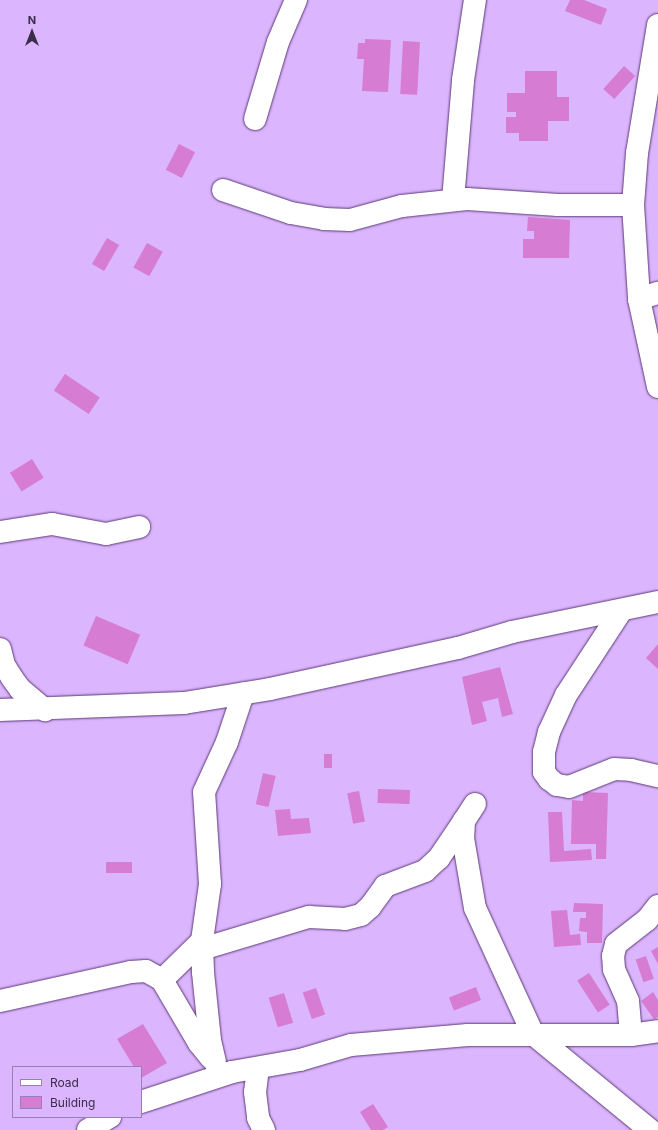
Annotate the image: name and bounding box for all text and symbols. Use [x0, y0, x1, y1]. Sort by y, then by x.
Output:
north arrow [12, 12, 52, 52]
text: N [28, 13, 36, 27]
legend [12, 1066, 142, 1118]
text: Road [50, 1075, 79, 1090]
text: Building [50, 1095, 95, 1110]

